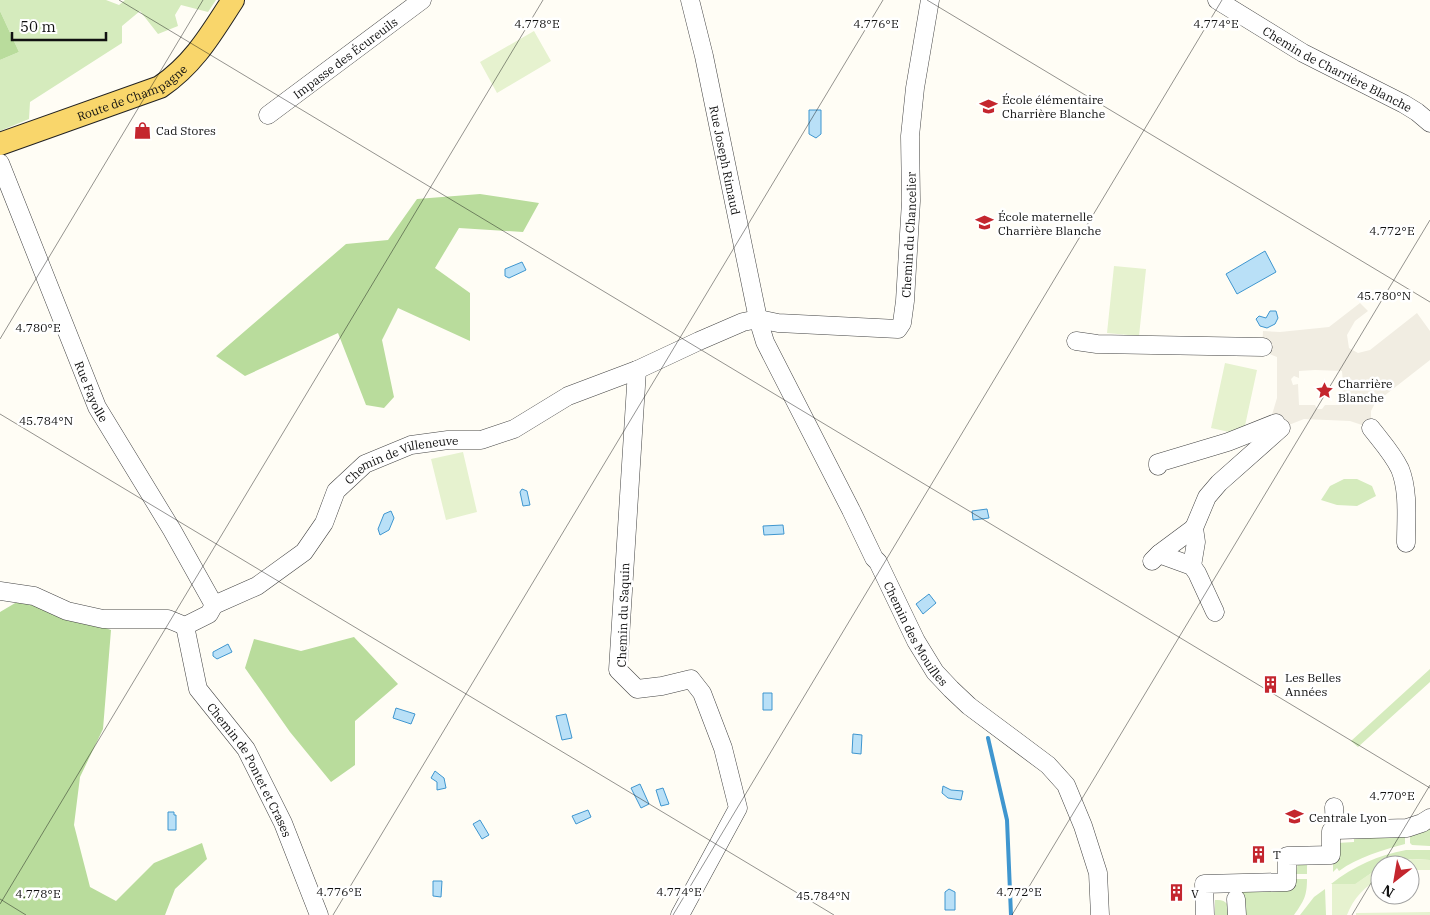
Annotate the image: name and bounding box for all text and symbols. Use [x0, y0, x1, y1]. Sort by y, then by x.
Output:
scale bar [12, 10, 106, 42]
street label: Impasse des Écureuils [290, 14, 400, 101]
text: 4.778°E [514, 16, 560, 31]
text: 4.776°E [853, 16, 899, 31]
text: 4.774°E [1193, 16, 1239, 31]
text: 50 m [20, 17, 56, 36]
street label: Chemin de Charrière Blanche [1260, 23, 1415, 115]
street label: Route de Champagne [75, 61, 190, 124]
place label: École élémentaire Charrière Blanche [1002, 92, 1105, 121]
school or university icon: École élémentaire Charrière Blanche [978, 96, 998, 116]
street label: Rue Joseph Rimaud [707, 104, 744, 216]
shop icon: Cad Stores [132, 120, 152, 140]
place label: Cad Stores [156, 123, 216, 138]
street label: Chemin du Chancelier [898, 171, 919, 298]
place label: École maternelle Charrière Blanche [998, 209, 1101, 238]
school or university icon: École maternelle Charrière Blanche [974, 213, 994, 233]
text: 4.772°E [1369, 223, 1415, 238]
text: 45.780°N [1357, 288, 1411, 303]
text: 4.780°E [15, 320, 61, 335]
street label: Rue Fayolle [72, 359, 112, 424]
place label: Charrière Blanche [1338, 376, 1392, 405]
place icon: Charrière Blanche [1314, 380, 1334, 400]
text: 45.784°N [19, 413, 73, 428]
street label: Chemin de Villeneuve [341, 433, 459, 487]
street label: Chemin du Saquin [614, 562, 632, 668]
street label: Chemin des Mouilles [881, 579, 952, 689]
place label: Les Belles Années [1285, 670, 1341, 699]
building icon: Les Belles Années [1261, 674, 1281, 694]
street label: Chemin de Pontet et Crases [204, 699, 295, 839]
text: 4.770°E [1369, 788, 1415, 803]
school or university icon: Centrale Lyon [1285, 807, 1305, 827]
place label: Centrale Lyon [1309, 810, 1388, 825]
building icon: T [1249, 844, 1269, 864]
place label: T [1273, 847, 1281, 862]
north arrow [1370, 855, 1420, 905]
text: N [1379, 881, 1398, 902]
building icon: V [1167, 883, 1187, 903]
text: 4.776°E [316, 884, 362, 899]
text: 4.774°E [656, 884, 702, 899]
text: 4.772°E [996, 884, 1042, 899]
text: 4.778°E [15, 886, 61, 901]
place label: V [1191, 886, 1199, 901]
text: 45.784°N [796, 888, 850, 903]

